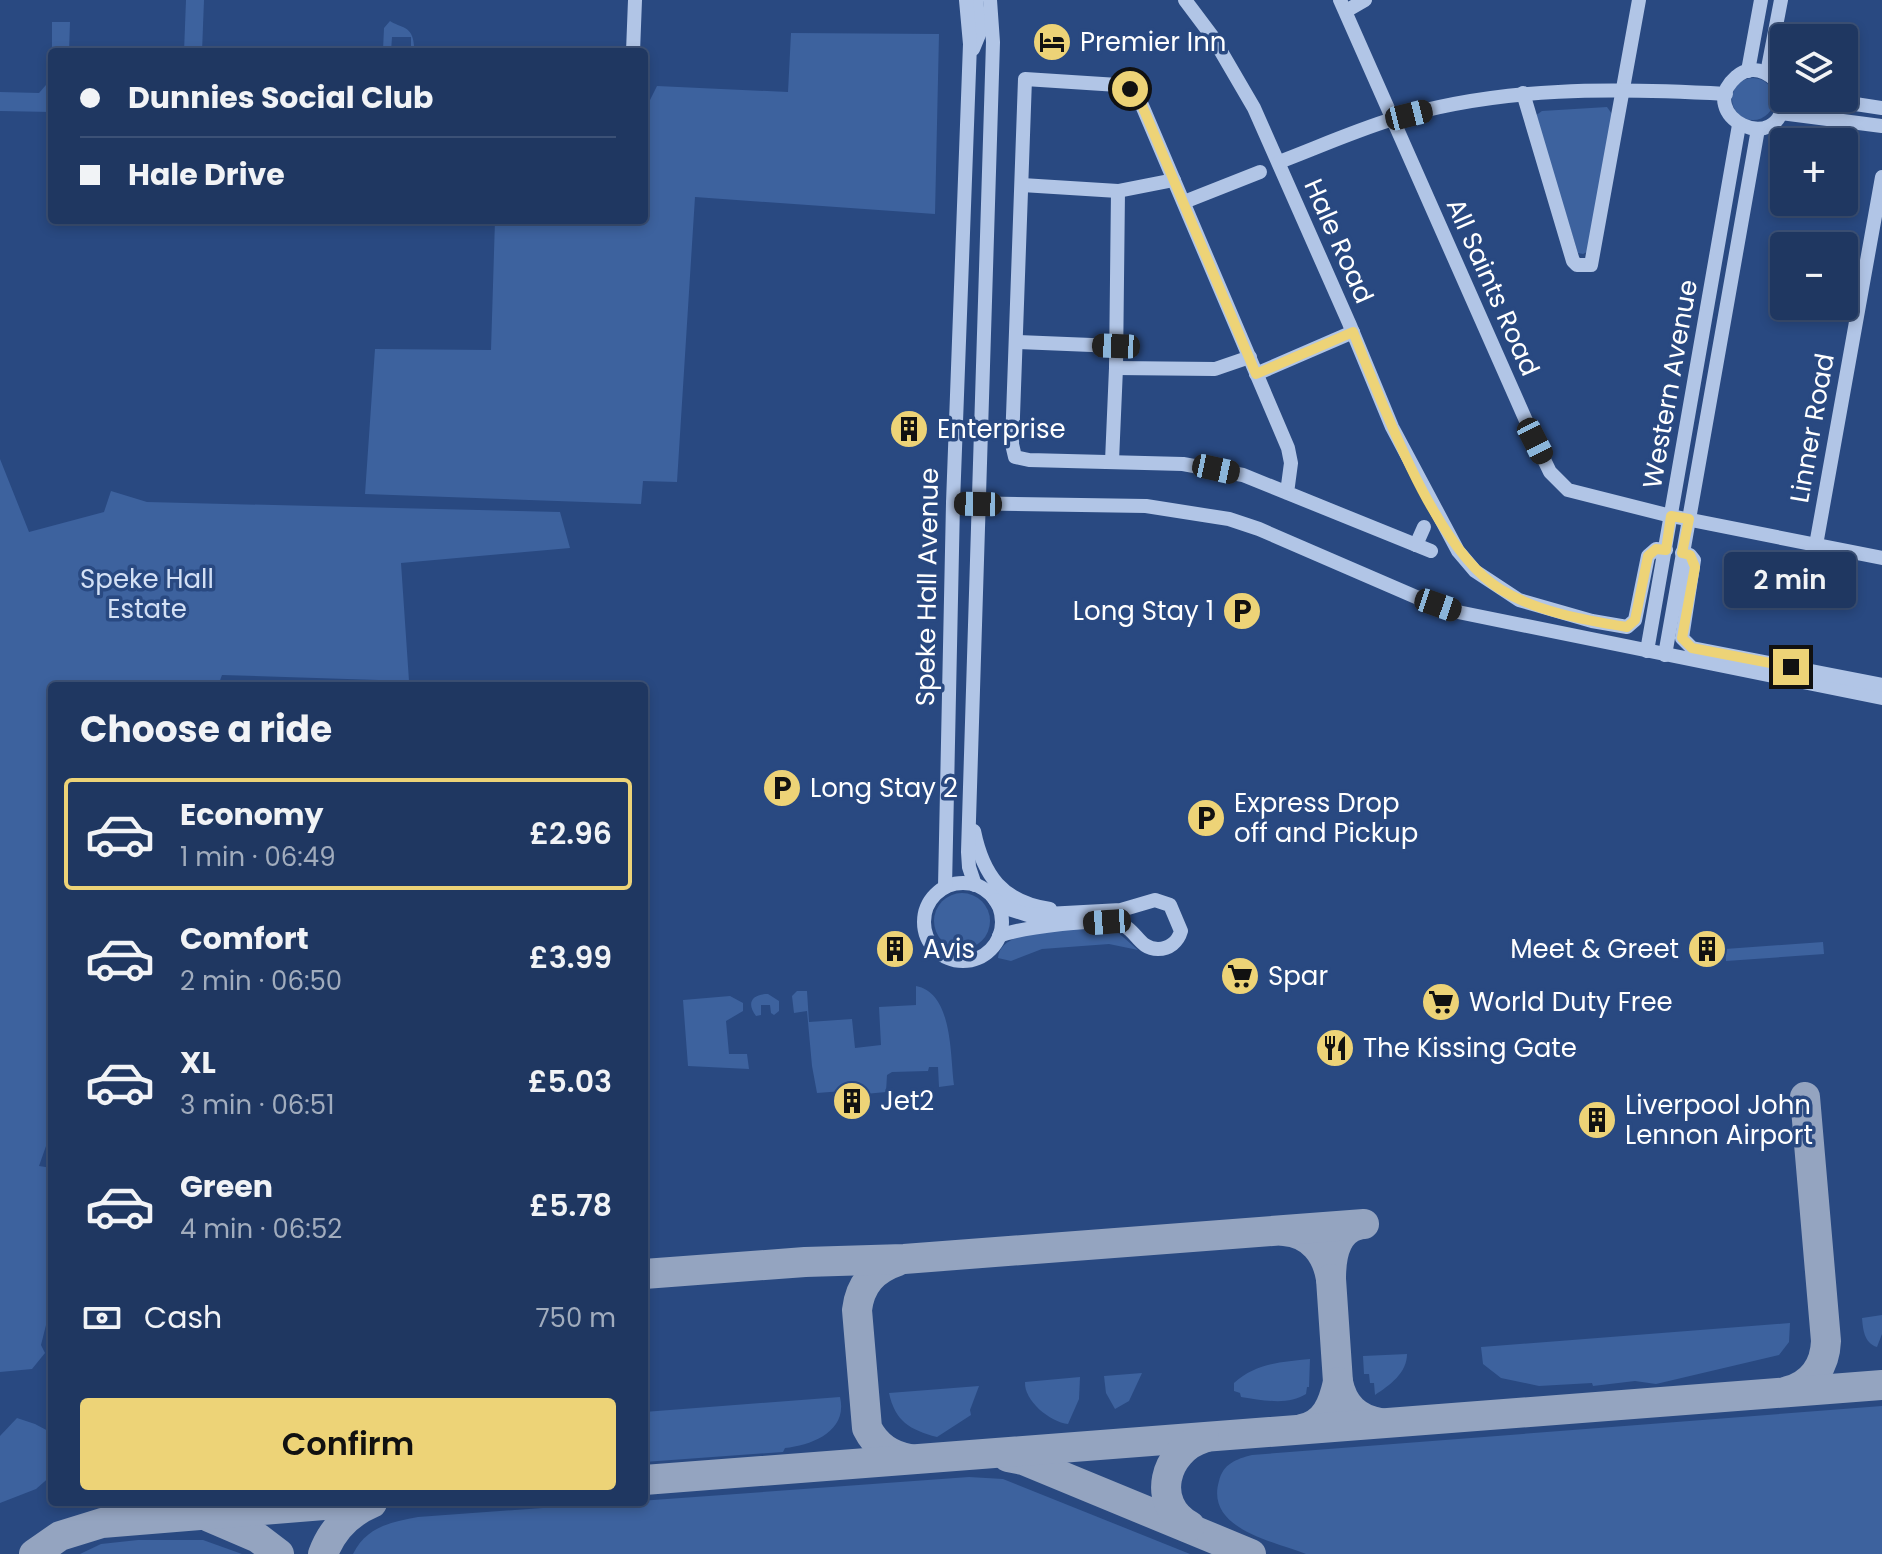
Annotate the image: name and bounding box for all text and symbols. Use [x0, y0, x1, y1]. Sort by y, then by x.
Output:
hotel icon: Premier Inn [1031, 21, 1073, 63]
place label: Premier Inn [1080, 24, 1226, 60]
map controls [1770, 24, 1858, 320]
button: layers [1770, 24, 1858, 112]
route start [1112, 71, 1148, 107]
text: Dunnies Social Club [128, 76, 433, 119]
car [1383, 98, 1435, 132]
button: + [1770, 128, 1858, 216]
text: Hale Drive [128, 153, 285, 196]
street label: Hale Road [1296, 173, 1382, 309]
street label: All Saints Road [1438, 193, 1548, 381]
button: − [1770, 232, 1858, 320]
street label: Western Avenue [1634, 277, 1706, 491]
car [1092, 333, 1140, 359]
street label: Linner Road [1781, 350, 1843, 506]
building icon: Enterprise [888, 408, 930, 450]
place label: Enterprise [937, 411, 1066, 447]
car [1513, 414, 1557, 468]
car [1190, 452, 1242, 486]
street label: Speke Hall Avenue [907, 468, 947, 706]
car [954, 492, 1002, 516]
callout: 2 min [1725, 551, 1857, 607]
park label: Speke Hall Estate [80, 561, 214, 627]
text: 2 min [1754, 562, 1826, 598]
car [1411, 586, 1465, 624]
parking icon: Long Stay 1 [1221, 590, 1263, 632]
place label: Long Stay 1 [1073, 593, 1214, 629]
route end [1773, 649, 1809, 685]
text: Choose a ride [80, 704, 332, 755]
parking icon: Long Stay 2 [761, 767, 803, 809]
place label: Long Stay 2 [810, 770, 958, 806]
place label: Express Drop off and Pickup [1234, 785, 1418, 851]
text: Economy [180, 793, 324, 836]
parking icon: Express Drop off and Pickup [1185, 797, 1227, 839]
icon: car [84, 798, 156, 870]
text: £2.96 [529, 812, 612, 855]
text: 1 min · 06:49 [180, 839, 336, 875]
car [1082, 908, 1132, 936]
text: Comfort [180, 917, 309, 960]
icon: car [84, 922, 156, 994]
building icon: Avis [874, 928, 916, 970]
building icon: Meet & Greet [1686, 928, 1728, 970]
place label: Avis [923, 931, 975, 967]
place label: Meet & Greet [1510, 931, 1679, 967]
text: £3.99 [529, 936, 612, 979]
supermarket icon: Spar [1219, 955, 1261, 997]
place label: Spar [1268, 958, 1328, 994]
text: 2 min · 06:50 [180, 963, 342, 999]
supermarket icon: World Duty Free [1420, 981, 1462, 1023]
place label: World Duty Free [1469, 984, 1673, 1020]
restaurant icon: The Kissing Gate [1314, 1027, 1356, 1069]
place label: The Kissing Gate [1363, 1030, 1577, 1066]
text: XL [180, 1041, 216, 1084]
icon: car [84, 1046, 156, 1118]
text: £5.03 [528, 1060, 612, 1103]
building icon: Jet2 [831, 1080, 873, 1122]
place label: Jet2 [880, 1083, 934, 1119]
text: 3 min · 06:51 [180, 1087, 335, 1123]
place label: Liverpool John Lennon Airport [1625, 1087, 1813, 1153]
building icon: Liverpool John Lennon Airport [1576, 1099, 1618, 1141]
text: Green [180, 1165, 273, 1208]
icon: car [84, 1170, 156, 1242]
text: £5.78 [530, 1184, 612, 1227]
text: 4 min · 06:52 [180, 1211, 342, 1247]
icon: cash [80, 1296, 124, 1340]
text: Cash [144, 1296, 222, 1339]
text: 750 m [535, 1300, 616, 1336]
button: Confirm [80, 1398, 616, 1490]

